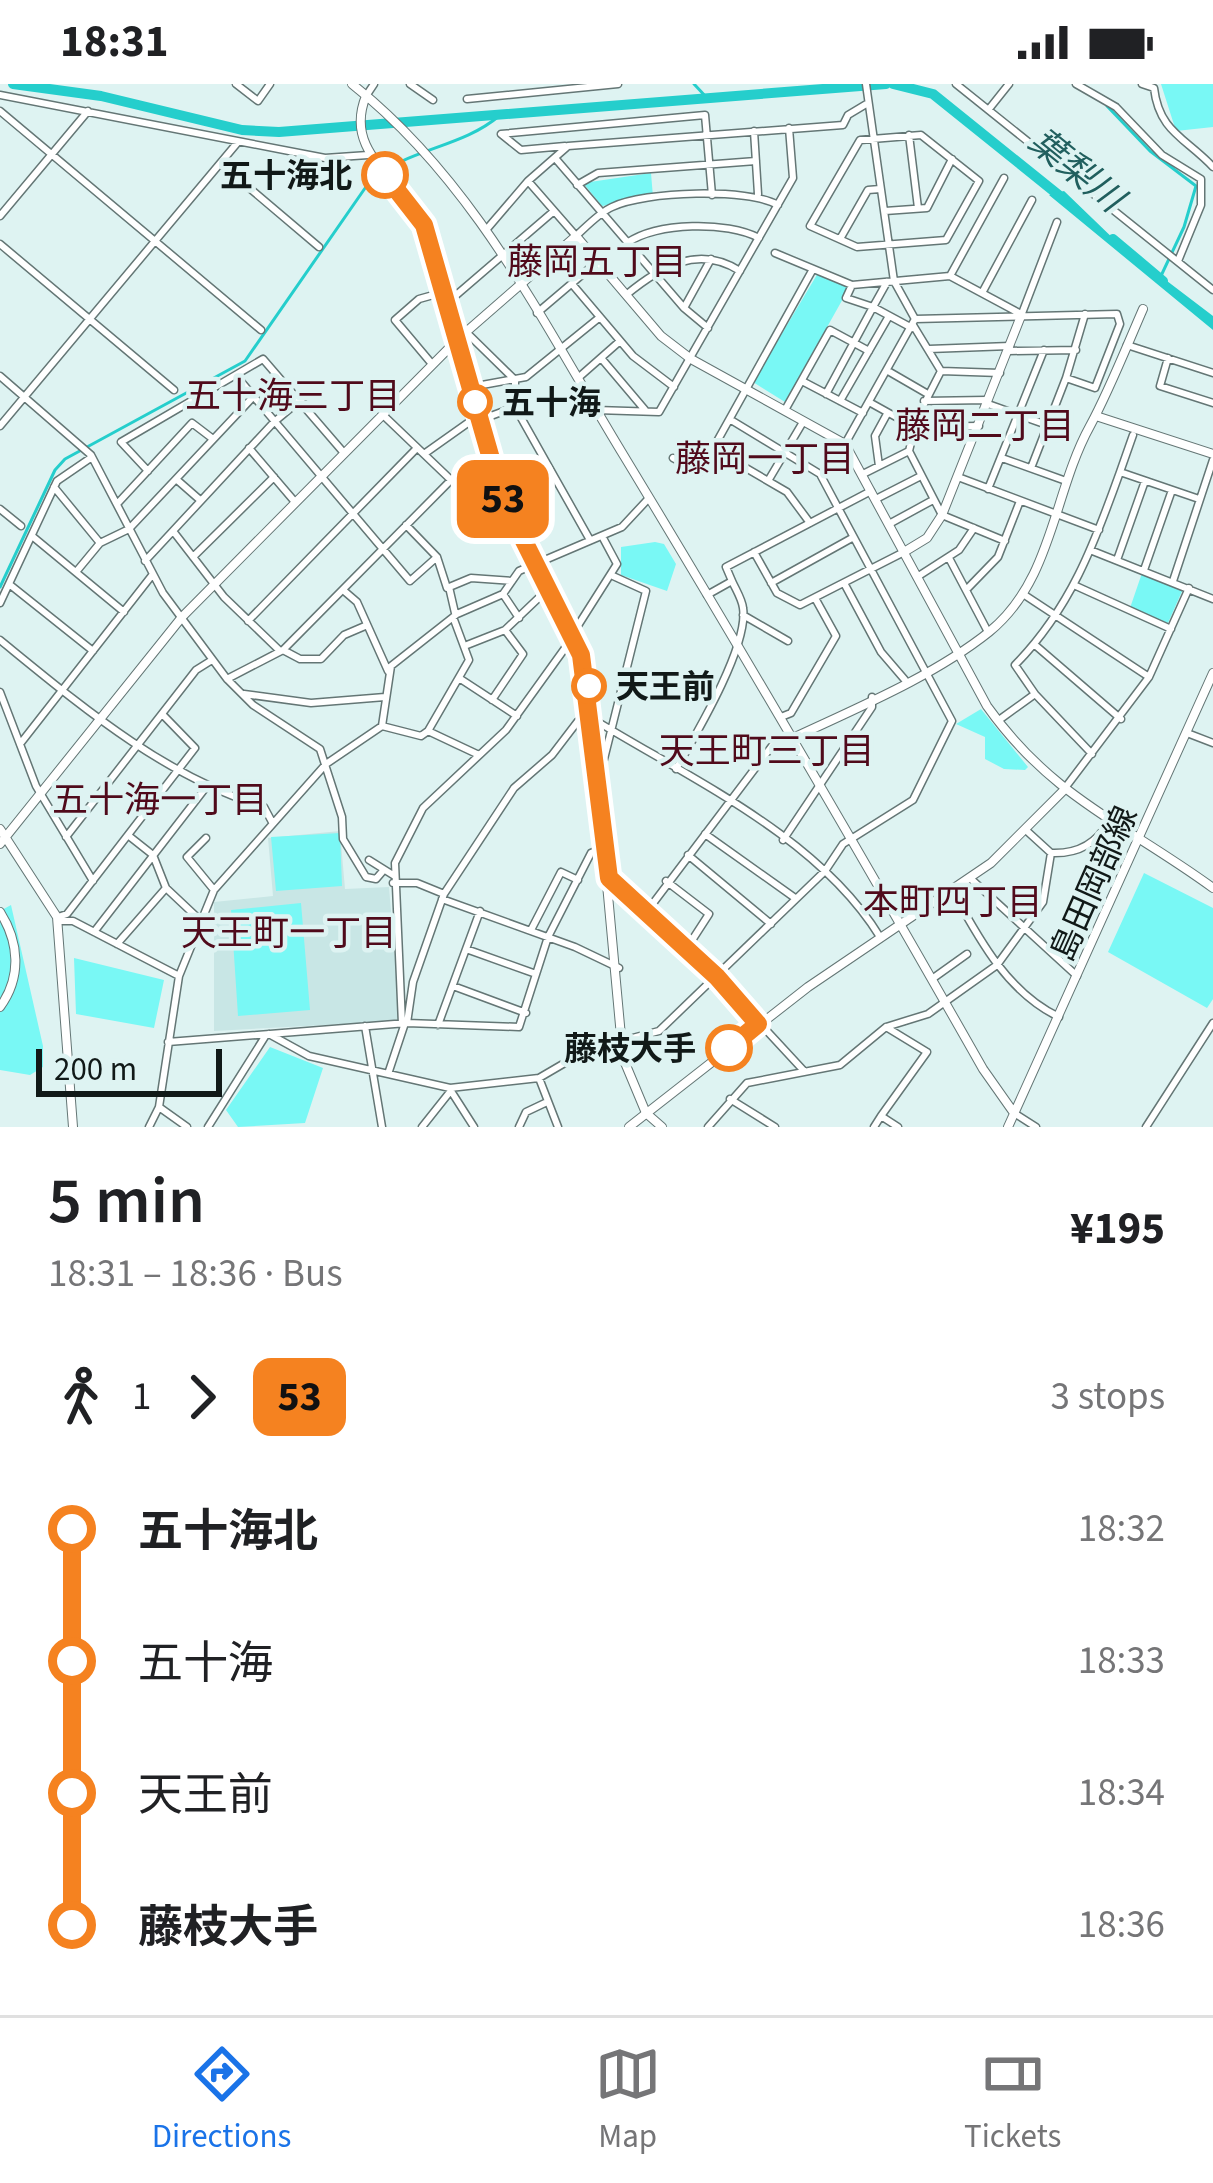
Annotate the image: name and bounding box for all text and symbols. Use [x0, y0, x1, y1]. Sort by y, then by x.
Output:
text: 18:31 [60, 10, 169, 74]
water label: 葉梨川 [1018, 116, 1137, 226]
place label: 五十海北 [220, 153, 352, 200]
marker: 五十海北 [363, 153, 407, 197]
district label: 藤岡五丁目 [507, 237, 687, 288]
district label: 五十海三丁目 [185, 371, 401, 422]
place label: 五十海 [502, 380, 601, 427]
marker: 五十海 [459, 386, 491, 418]
district label: 藤岡二丁目 [895, 401, 1075, 452]
district label: 藤岡一丁目 [675, 434, 855, 485]
line badge: 53 [449, 460, 557, 538]
text: 53 [481, 469, 525, 529]
place label: 天王前 [616, 664, 715, 711]
marker: 天王前 [573, 670, 605, 702]
district label: 天王町三丁目 [659, 726, 875, 777]
district label: 五十海一丁目 [52, 775, 268, 826]
street label: 島田岡部線 [1039, 799, 1149, 969]
district label: 本町四丁目 [863, 877, 1043, 928]
district label: 天王町一丁目 [181, 908, 397, 959]
place label: 藤枝大手 [564, 1026, 696, 1073]
marker: 藤枝大手 [707, 1026, 751, 1070]
scale bar [36, 1043, 222, 1096]
text: 200 m [54, 1046, 137, 1093]
text: 5 min [48, 1154, 205, 1248]
text: ¥195 [1070, 1197, 1165, 1261]
text: 18:31 – 18:36 · Bus [48, 1246, 343, 1302]
icon: walk [48, 1364, 114, 1430]
icon: forward [169, 1364, 235, 1430]
text: 53 [277, 1367, 322, 1427]
text: 1 [132, 1369, 151, 1425]
text: 3 stops [1051, 1369, 1165, 1425]
text: 五十海北 [138, 1500, 318, 1564]
text: 18:32 [1078, 1501, 1165, 1557]
text: 五十海 [138, 1632, 273, 1696]
text: 18:33 [1078, 1633, 1165, 1689]
text: 天王前 [138, 1764, 273, 1828]
text: 18:34 [1078, 1765, 1165, 1821]
text: 藤枝大手 [138, 1896, 318, 1960]
text: 18:36 [1078, 1897, 1165, 1953]
tab: Directions [152, 2041, 291, 2160]
tab: Map [595, 2041, 661, 2160]
tab: Tickets [964, 2041, 1061, 2160]

